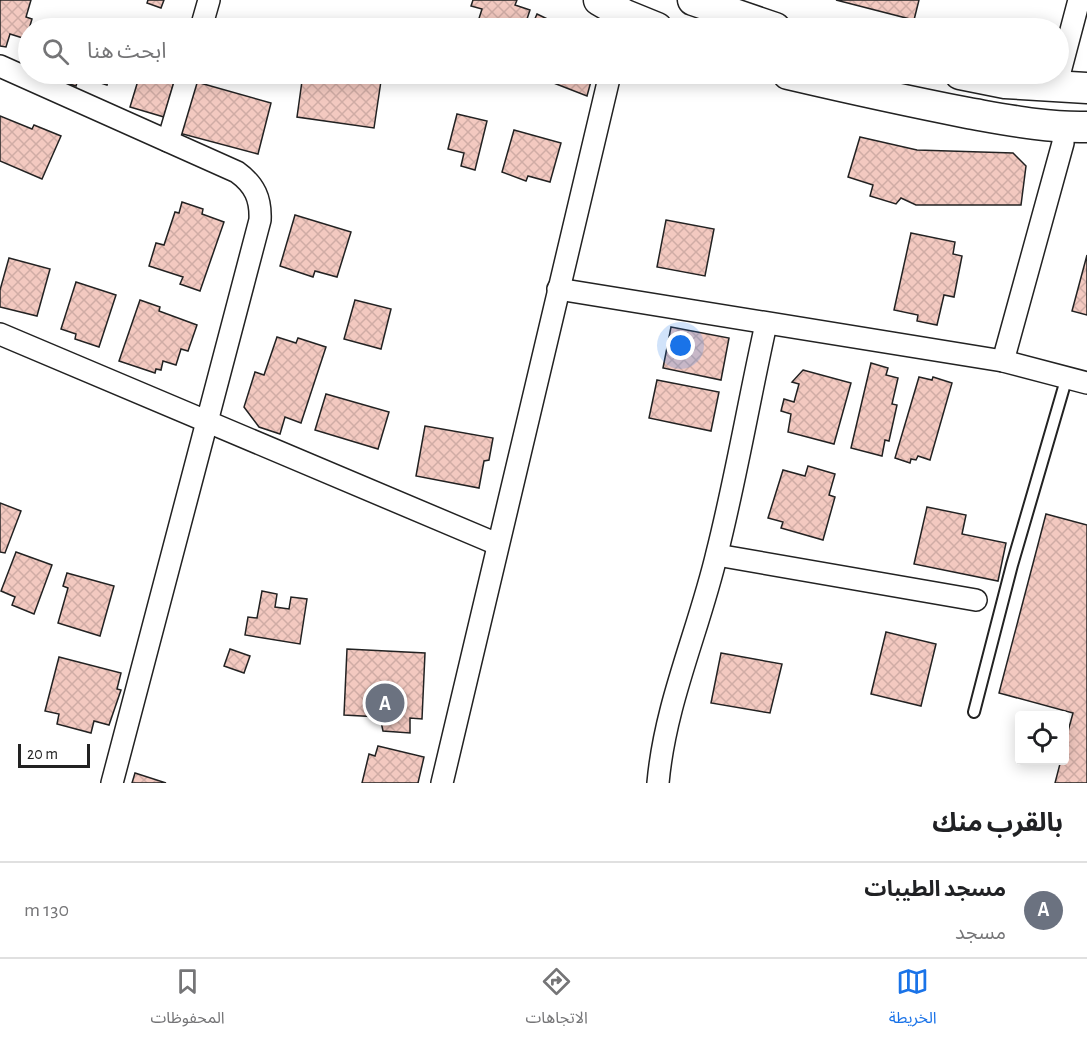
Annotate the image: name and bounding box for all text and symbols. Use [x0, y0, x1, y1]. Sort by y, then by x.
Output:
search box [18, 18, 1069, 84]
icon: search [39, 35, 72, 68]
text: ابحث هنا [87, 40, 166, 62]
your location [666, 331, 695, 360]
pin: A [366, 680, 404, 726]
map controls [1015, 711, 1069, 765]
button: locate [1015, 711, 1069, 765]
scale bar [18, 741, 90, 768]
text: 20 m [27, 746, 58, 762]
text: بالقرب منك [932, 810, 1063, 836]
text: مسجد الطيبات [864, 878, 1006, 900]
text: 130 m [24, 900, 69, 920]
text: A [1038, 900, 1050, 920]
text: مسجد [955, 923, 1006, 943]
tab: المحفوظات [150, 965, 225, 1035]
tab: الاتجاهات [525, 965, 588, 1035]
tab: الخريطة [889, 965, 937, 1035]

